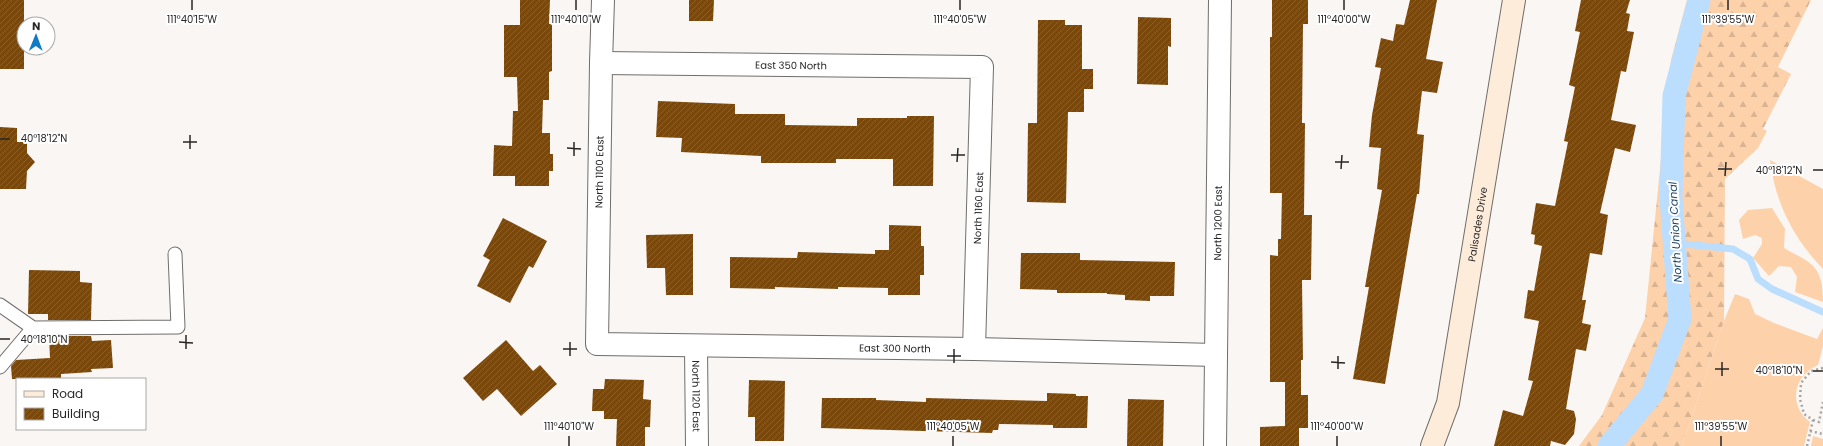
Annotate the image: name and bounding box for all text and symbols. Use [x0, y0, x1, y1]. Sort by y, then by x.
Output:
text: 111°40'15"W [167, 12, 217, 27]
text: 111°40'10"W [551, 12, 601, 27]
text: 111°40'05"W [933, 12, 987, 27]
text: 111°40'00"W [1317, 12, 1371, 27]
text: 111°39'55"W [1702, 12, 1755, 27]
north arrow [16, 16, 56, 56]
text: N [32, 18, 40, 34]
street label: East 350 North [755, 58, 827, 73]
text: 40°18'12"N [21, 131, 67, 146]
street label: North 1100 East [591, 135, 608, 208]
text: 40°18'12"N [1756, 163, 1802, 178]
street label: North 1160 East [970, 171, 987, 244]
water label: North Union Canal [1664, 181, 1686, 283]
street label: North 1200 East [1210, 185, 1226, 261]
street label: Palisades Drive [1464, 186, 1491, 263]
text: 40°18'10"N [20, 332, 68, 347]
street label: East 300 North [859, 340, 931, 356]
street label: North 1120 East [688, 360, 704, 432]
text: 40°18'10"N [1755, 363, 1803, 378]
legend [16, 378, 146, 430]
text: Road [52, 385, 83, 402]
text: Building [52, 405, 100, 422]
text: 111°40'10"W [544, 419, 594, 434]
text: 111°40'05"W [926, 419, 980, 434]
text: 111°40'00"W [1310, 419, 1364, 434]
text: 111°39'55"W [1695, 419, 1748, 434]

